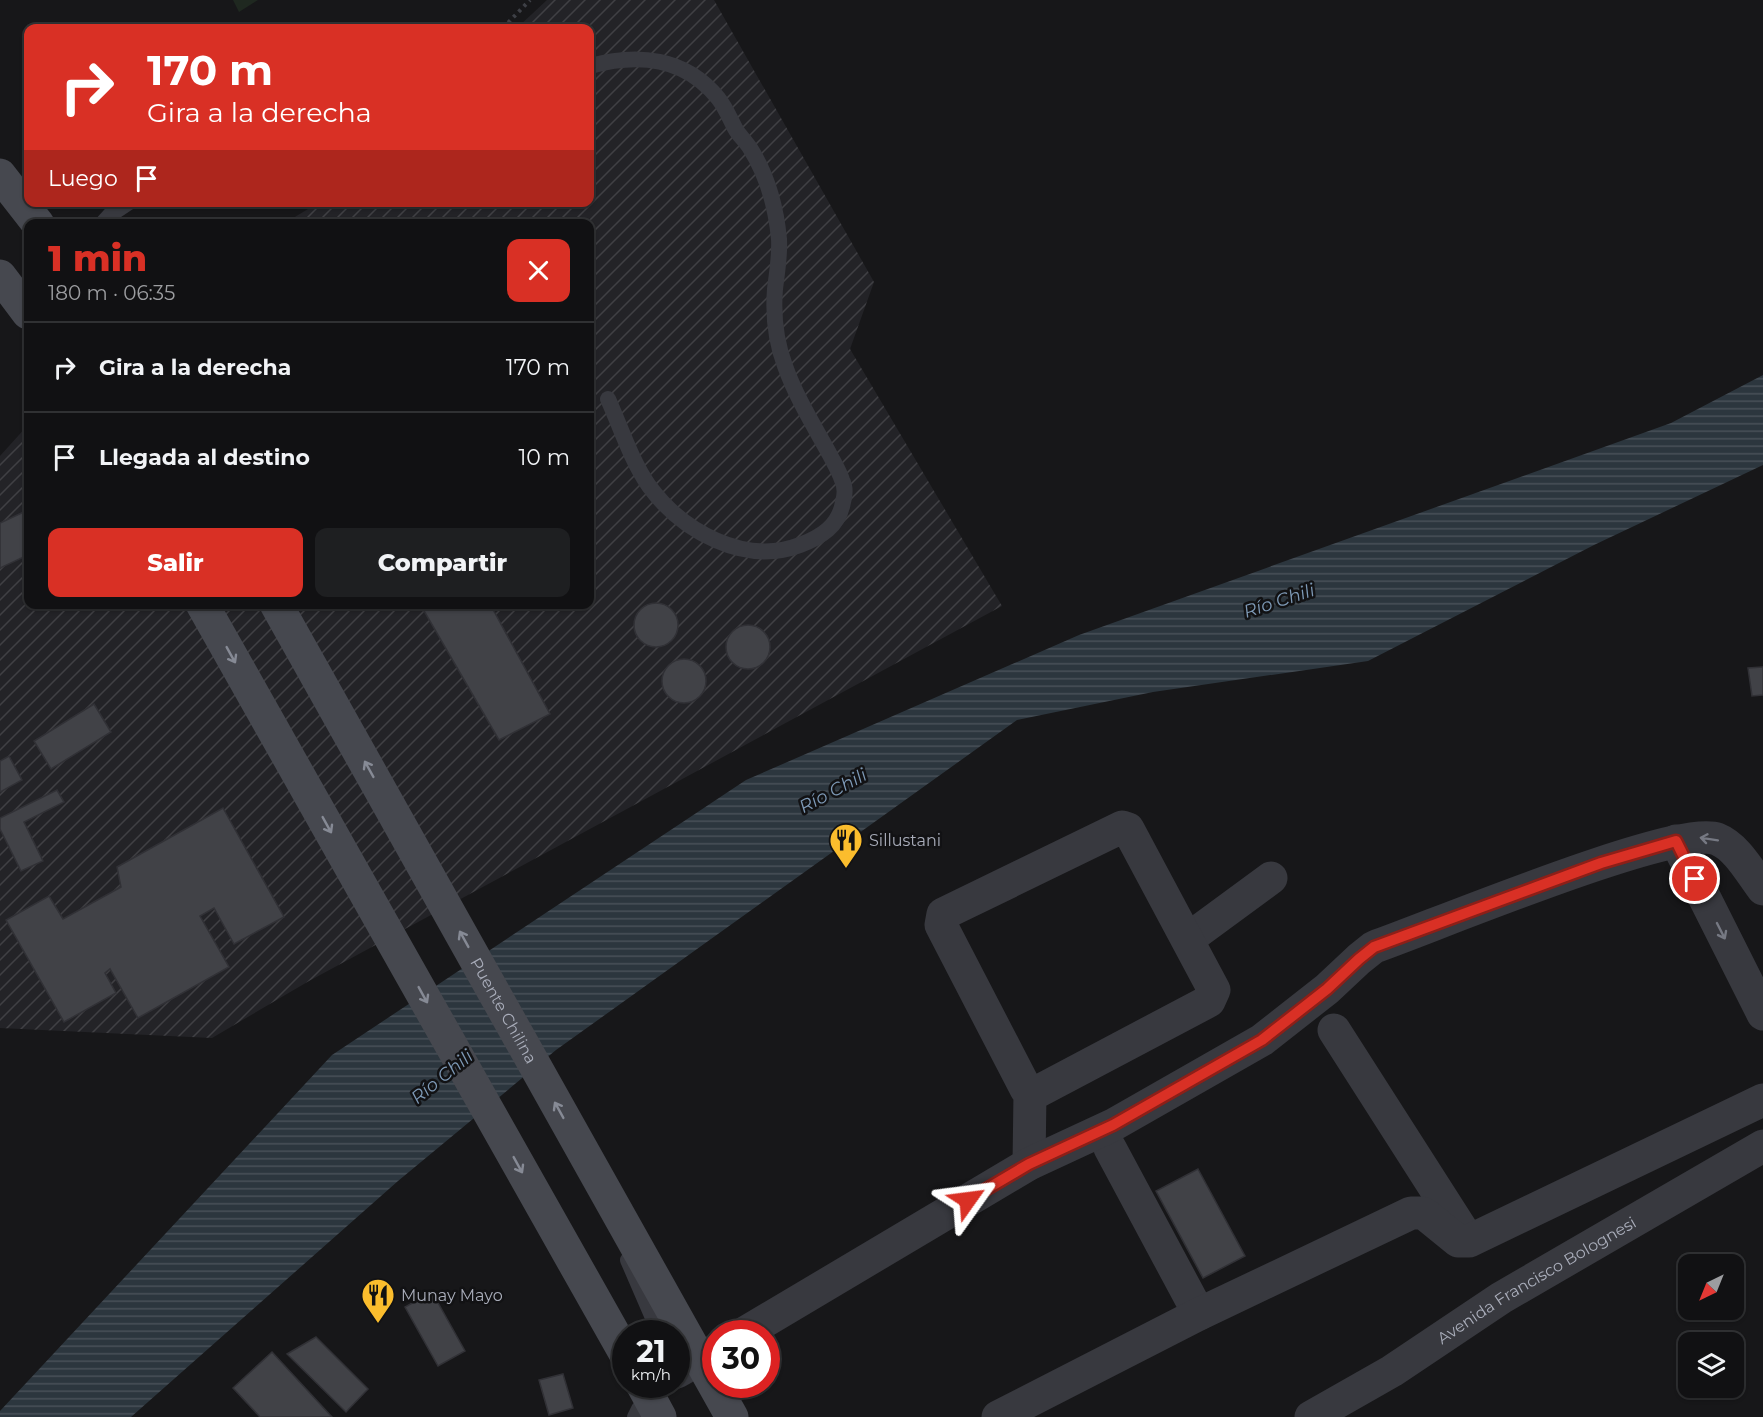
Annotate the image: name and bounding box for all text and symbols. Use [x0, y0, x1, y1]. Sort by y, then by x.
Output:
text: 170 m [147, 44, 273, 96]
icon: right [48, 48, 126, 126]
text: Gira a la derecha [147, 96, 372, 129]
icon: arrive [130, 162, 163, 195]
text: Luego [48, 165, 118, 192]
text: 1 min [48, 236, 147, 280]
button: close [507, 239, 570, 302]
text: 180 m · 06:35 [48, 281, 175, 305]
icon: right [48, 351, 81, 384]
text: Gira a la derecha [99, 354, 291, 381]
text: 170 m [506, 354, 570, 381]
icon: arrive [48, 441, 81, 474]
text: Llegada al destino [99, 444, 310, 471]
text: 10 m [518, 444, 570, 471]
button: Salir [48, 528, 303, 597]
button: Compartir [315, 528, 570, 597]
water label: Río Chili [1241, 579, 1317, 623]
one-way arrow [226, 646, 237, 664]
one-way arrow [363, 761, 375, 778]
water label: Río Chili [795, 764, 871, 818]
one-way arrow [321, 816, 333, 833]
restaurant icon: Sillustani [828, 822, 864, 869]
place label: Sillustani [869, 831, 941, 850]
one-way arrow [1700, 833, 1719, 844]
pin [1669, 853, 1720, 904]
icon: arrive [1678, 862, 1711, 895]
one-way arrow [1716, 921, 1727, 939]
one-way arrow [458, 931, 469, 949]
street label: Puente Chilina [466, 954, 541, 1067]
one-way arrow [417, 986, 429, 1003]
water label: Río Chili [407, 1045, 478, 1109]
one-way arrow [553, 1101, 564, 1119]
one-way arrow [513, 1156, 525, 1173]
position arrow [936, 1168, 1000, 1232]
street label: Avenida Francisco Bolognesi [1434, 1213, 1639, 1348]
north arrow [1678, 1254, 1744, 1320]
map controls [1678, 1254, 1744, 1398]
restaurant icon: Munay Mayo [360, 1277, 396, 1324]
place label: Munay Mayo [401, 1286, 503, 1305]
speed limit sign: 30 [702, 1320, 780, 1398]
button: layers [1678, 1332, 1744, 1398]
text: 21 [636, 1333, 666, 1370]
text: km/h [631, 1365, 671, 1384]

